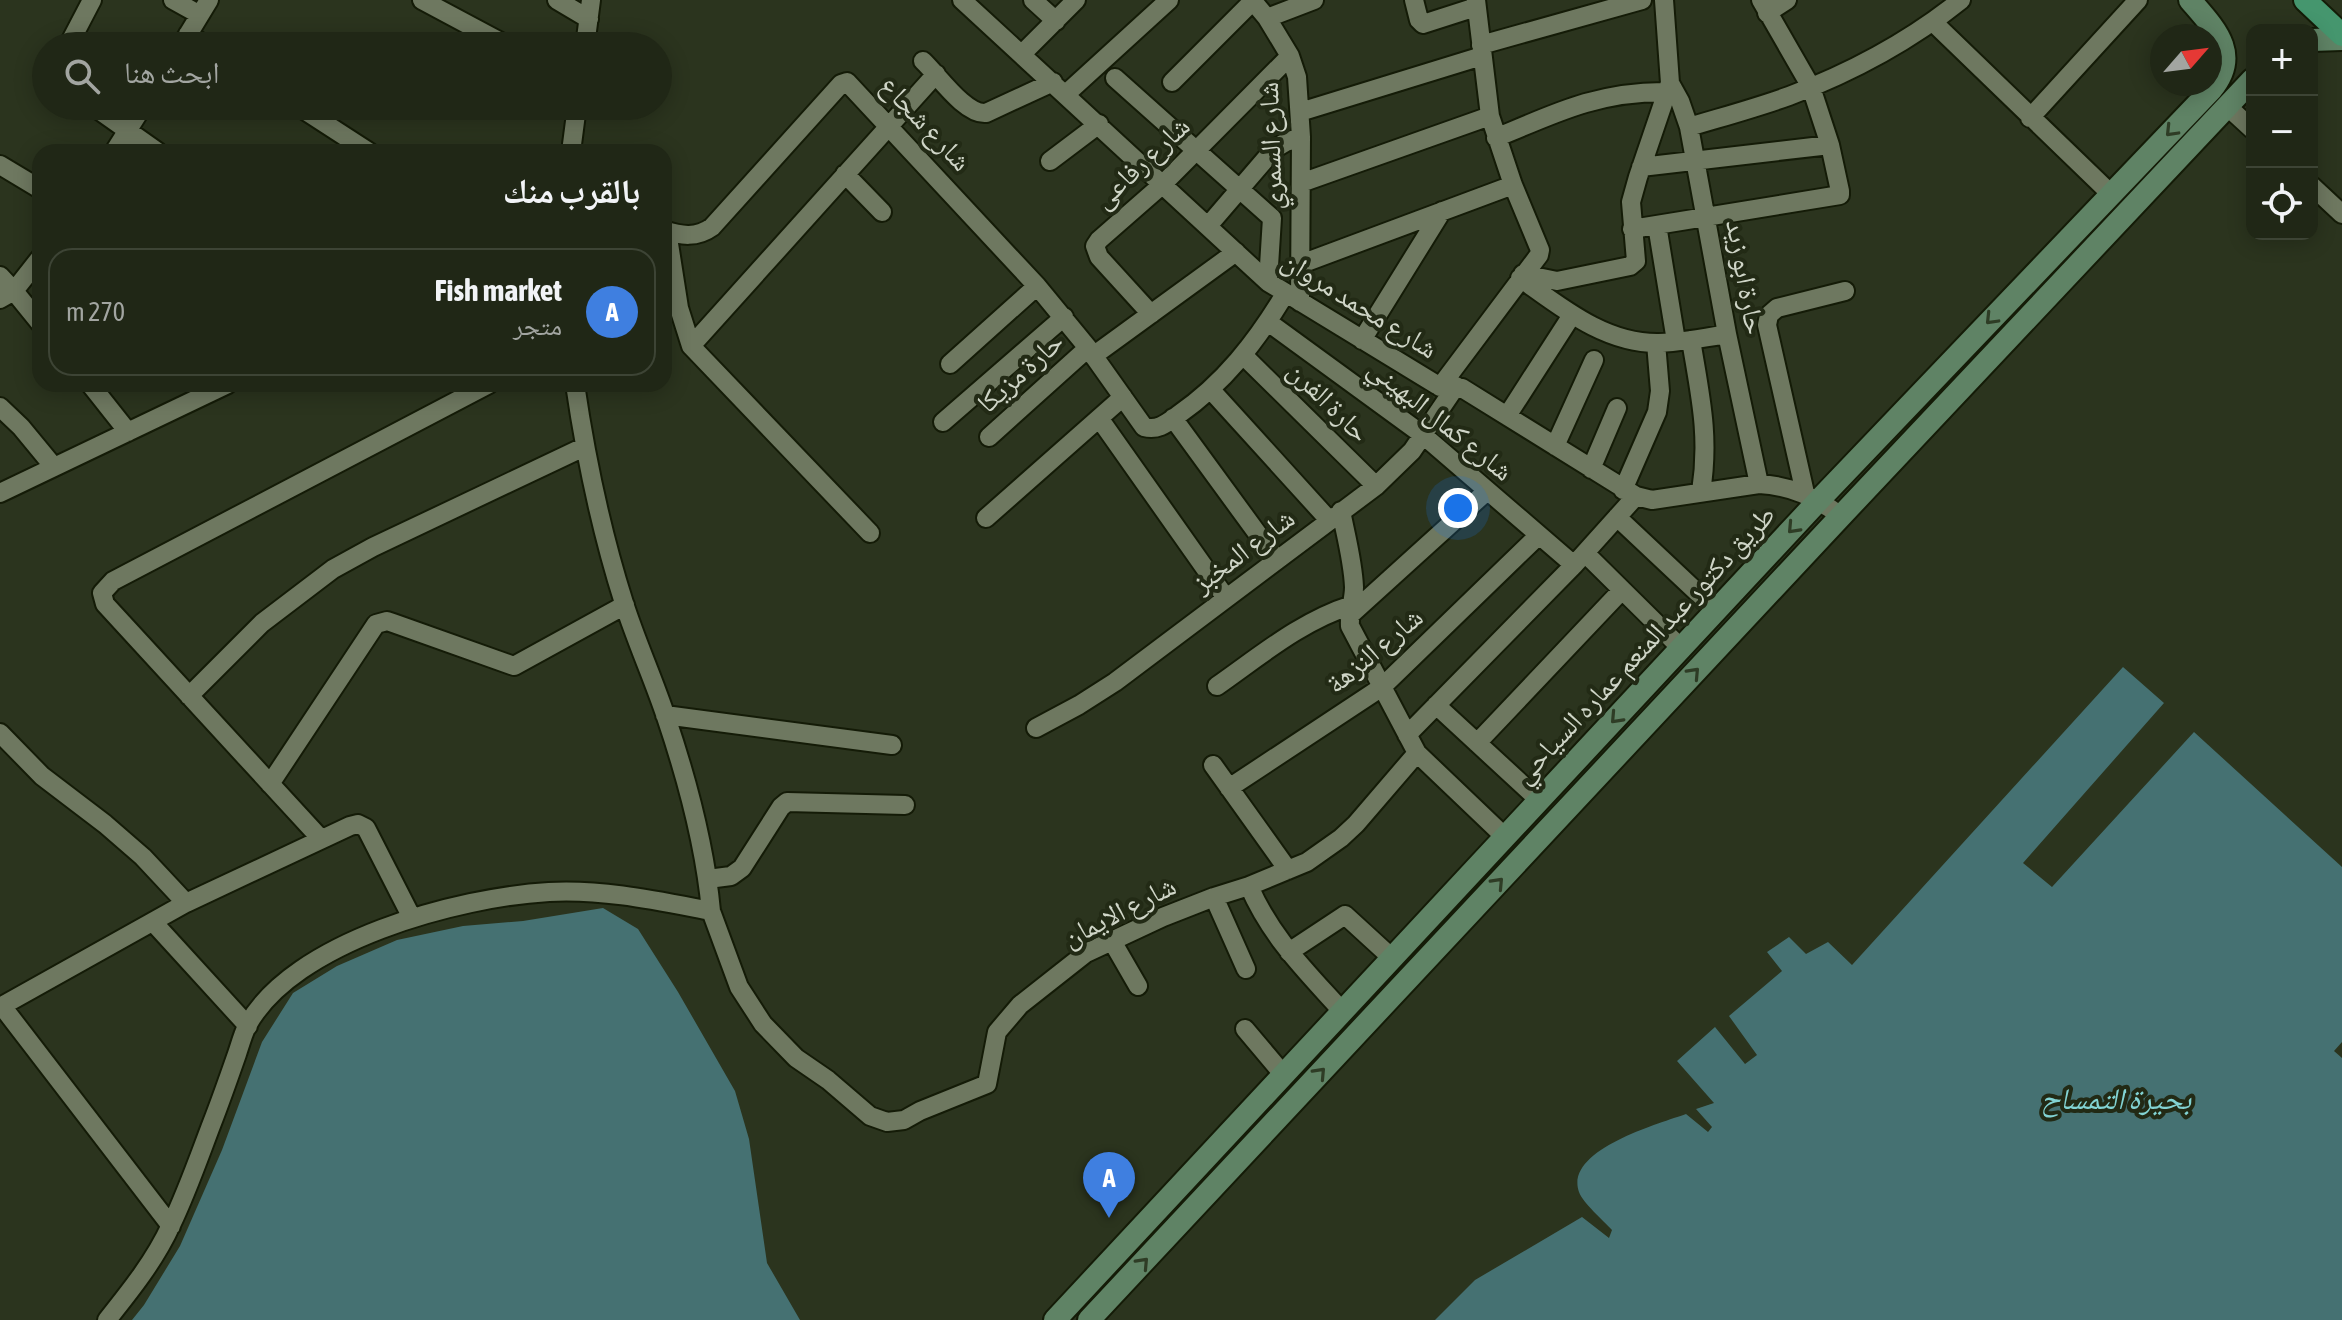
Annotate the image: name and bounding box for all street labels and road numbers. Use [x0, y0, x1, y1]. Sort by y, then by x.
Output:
street label: شارع شجاع [873, 69, 978, 178]
street label: شارع السمري [1252, 81, 1295, 211]
street label: شارع رفاعى [1086, 109, 1197, 216]
street label: حارة ابو زيد [1720, 217, 1772, 337]
street label: شارع محمد مروان [1275, 243, 1444, 366]
street label: حارة مزيكا [970, 325, 1070, 419]
street label: شارع كمال البهيني [1358, 351, 1520, 493]
street label: حارة الفرن [1281, 354, 1376, 449]
street label: طريق دكتور عبد المنعم عماره السياحي [1507, 498, 1787, 795]
street label: شارع المخبز [1185, 501, 1302, 601]
street label: شارع النزهة [1319, 600, 1430, 701]
street label: شارع الايمان [1057, 869, 1182, 955]

